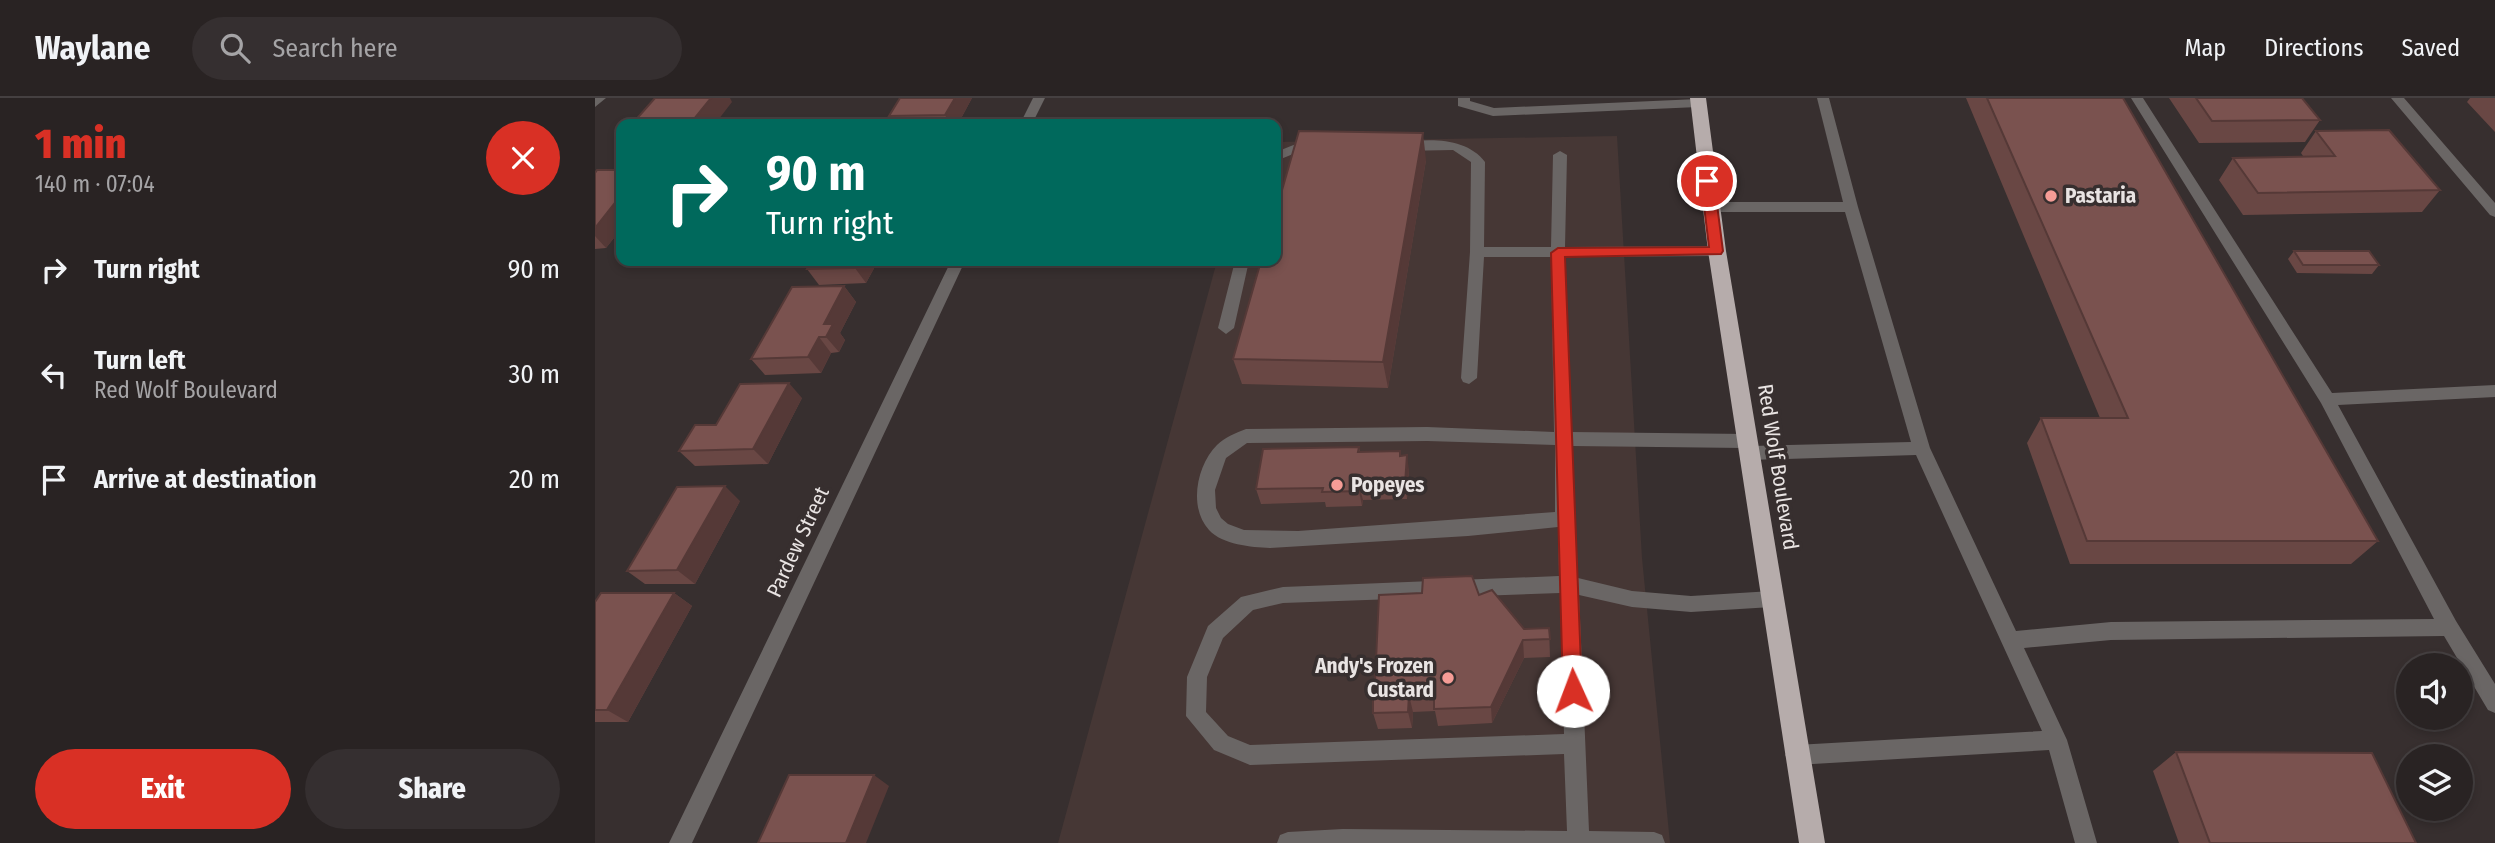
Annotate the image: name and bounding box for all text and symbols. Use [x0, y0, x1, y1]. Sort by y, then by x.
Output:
search box [192, 17, 682, 80]
text: Waylane [35, 28, 150, 68]
icon: search [216, 29, 254, 67]
text: Search here [272, 33, 398, 64]
text: Map [2185, 34, 2226, 62]
text: Directions [2264, 34, 2363, 62]
text: Saved [2401, 34, 2460, 62]
text: 1 min [35, 119, 126, 169]
button: close [486, 121, 560, 195]
text: 90 m [766, 144, 866, 203]
icon: right [651, 147, 742, 238]
pin [1677, 151, 1737, 211]
icon: arrive [1688, 162, 1726, 200]
text: 140 m · 07:04 [35, 170, 155, 198]
place label: Pastaria [2065, 183, 2136, 209]
marker: Pastaria [2043, 188, 2059, 204]
text: Turn right [766, 204, 893, 242]
icon: right [35, 251, 73, 289]
text: Turn right [94, 254, 200, 285]
text: 90 m [508, 254, 560, 285]
text: Turn left [94, 345, 186, 376]
icon: left [35, 356, 73, 394]
text: 30 m [509, 359, 560, 390]
text: Red Wolf Boulevard [94, 376, 278, 404]
street label: Red Wolf Boulevard [1752, 382, 1804, 552]
icon: arrive [35, 461, 73, 499]
text: Arrive at destination [94, 464, 317, 495]
text: 20 m [509, 464, 560, 495]
place label: Popeyes [1351, 472, 1425, 498]
marker: Popeyes [1329, 477, 1345, 493]
street label: Pardew Street [761, 483, 835, 601]
place label: Andy's Frozen Custard [1314, 653, 1434, 703]
map controls [2396, 653, 2473, 821]
button: sound [2396, 653, 2473, 730]
position arrow [1536, 654, 1610, 728]
marker: Andy's Frozen Custard [1440, 670, 1456, 686]
button: layers [2396, 744, 2473, 821]
button: Exit [35, 749, 291, 829]
button: Share [305, 749, 560, 829]

